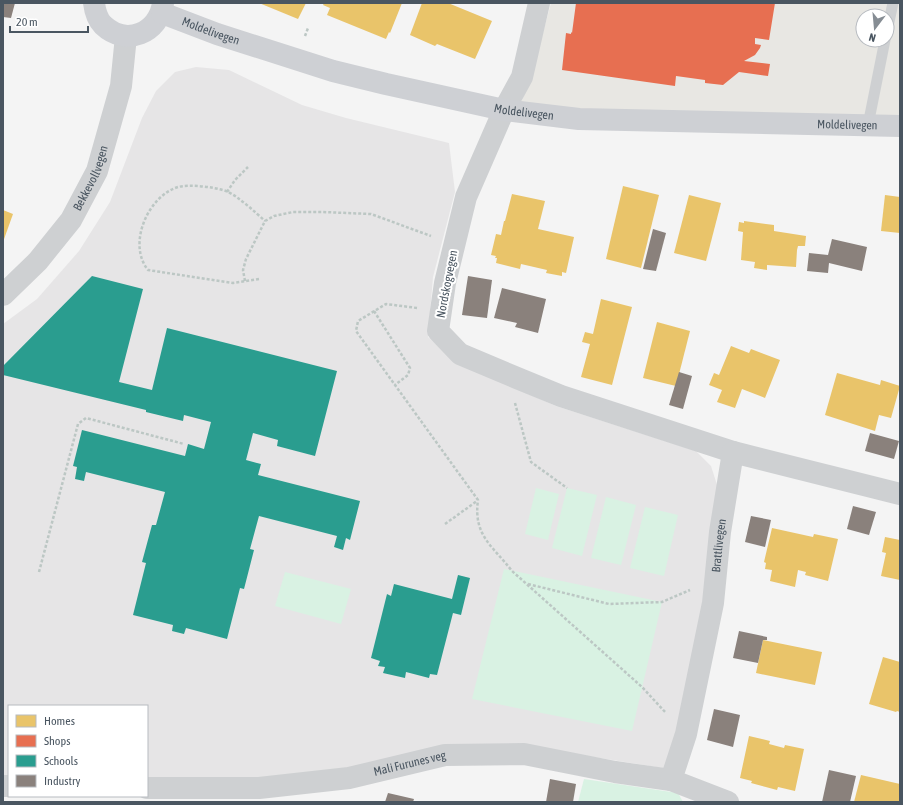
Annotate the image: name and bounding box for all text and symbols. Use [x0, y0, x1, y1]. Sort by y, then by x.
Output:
scale bar [10, 8, 88, 34]
north arrow [855, 8, 895, 48]
street label: Moldelivegen [180, 14, 241, 48]
text: 20 m [16, 15, 38, 29]
text: N [867, 31, 877, 44]
street label: Moldelivegen [493, 101, 555, 123]
street label: Moldelivegen [817, 117, 878, 133]
street label: Bekkevollvegen [70, 144, 111, 213]
street label: Nordskogvegen [434, 249, 460, 319]
street label: Brattlivegen [709, 518, 729, 573]
legend [8, 705, 148, 797]
text: Homes [44, 714, 75, 728]
text: Shops [44, 734, 70, 748]
street label: Mali Furunes veg [372, 748, 448, 779]
text: Schools [44, 754, 78, 768]
text: Industry [44, 774, 81, 788]

